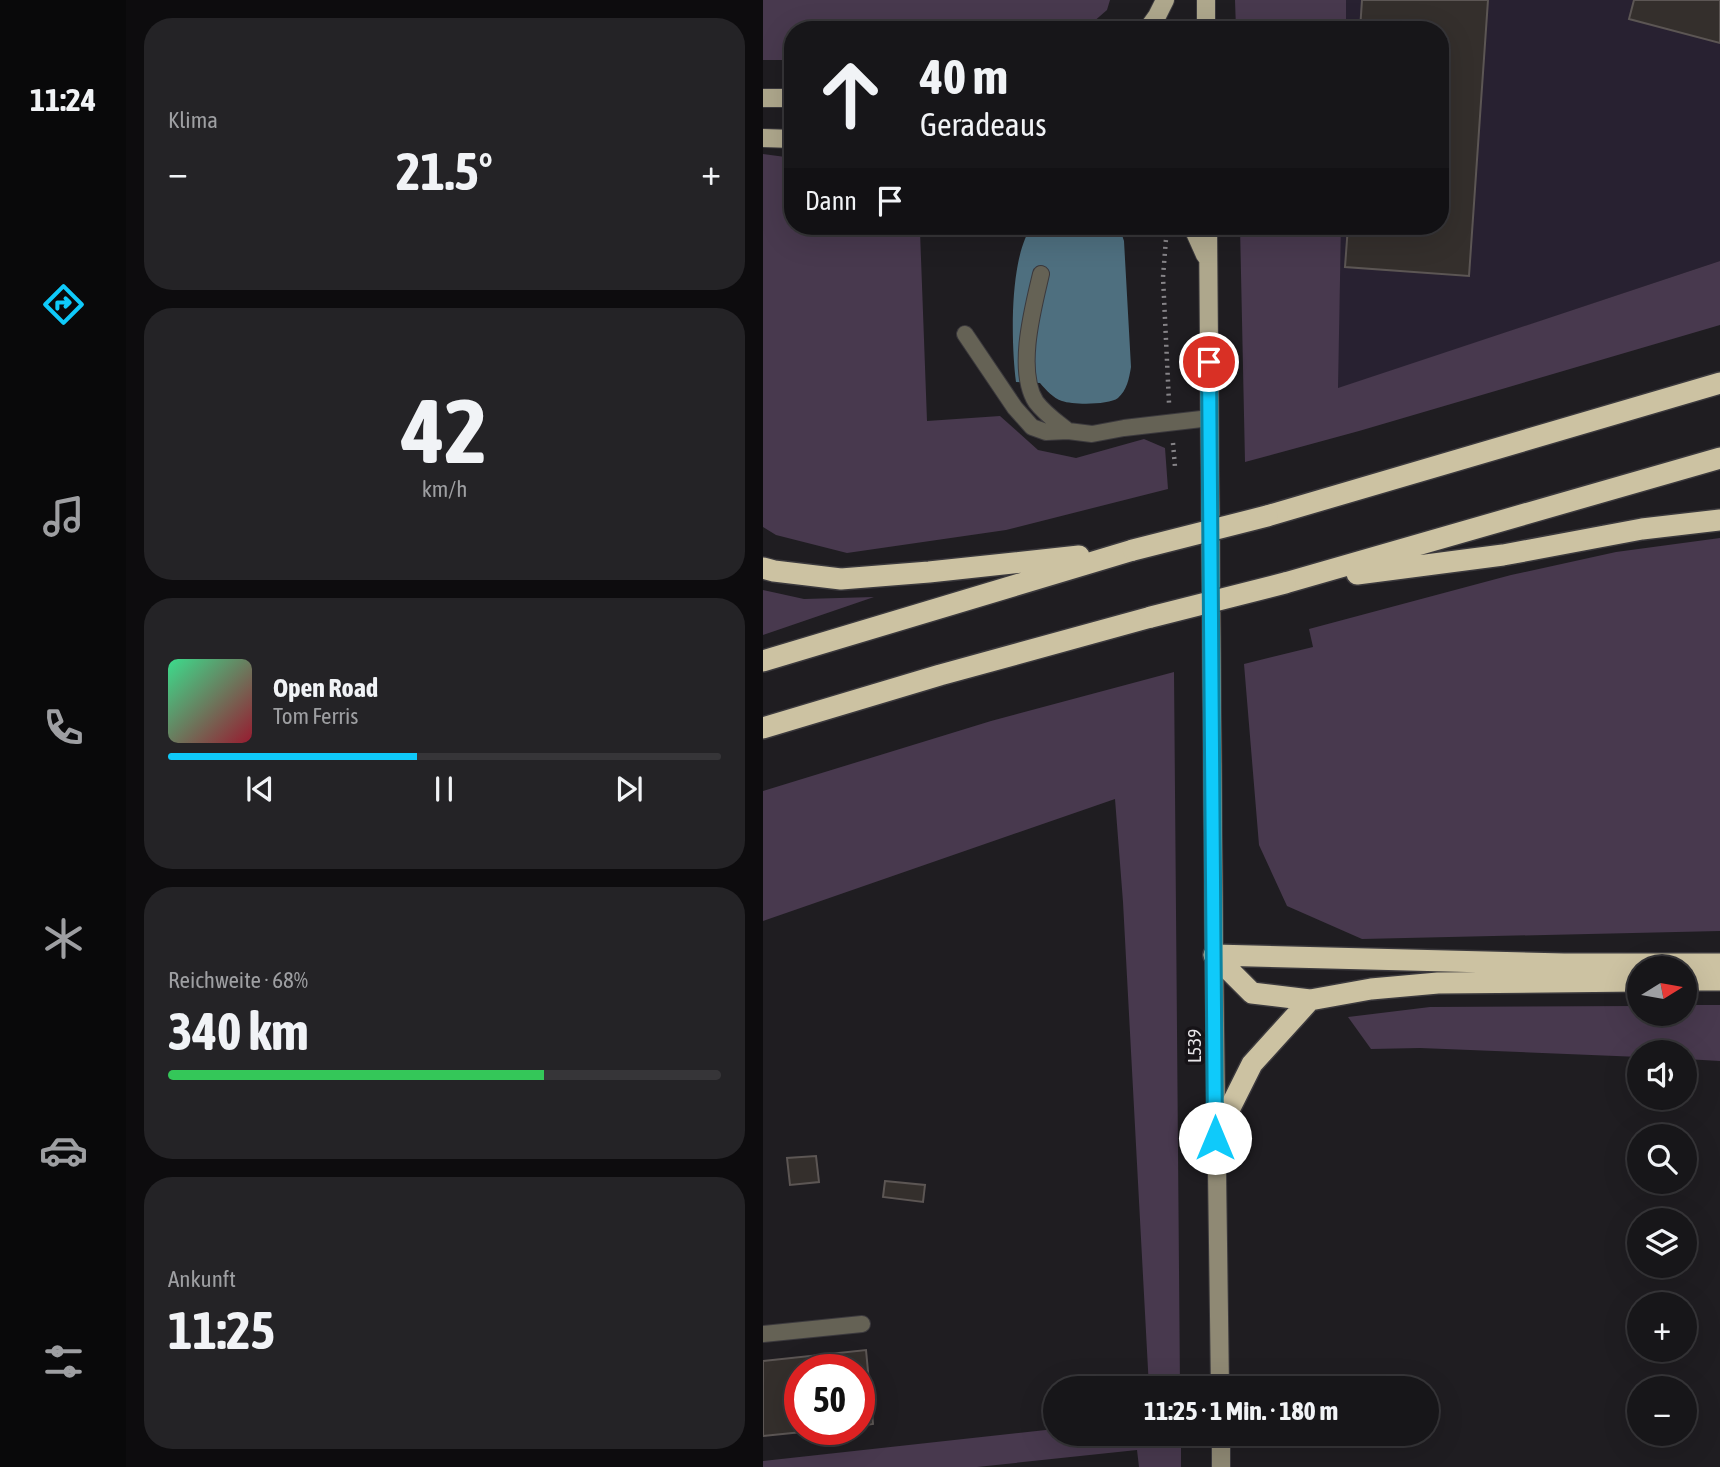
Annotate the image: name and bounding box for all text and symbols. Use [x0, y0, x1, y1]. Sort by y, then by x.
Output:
text: 40 m [920, 48, 1008, 104]
icon: ahead [805, 49, 896, 140]
text: 11:24 [30, 81, 96, 118]
text: Geradeaus [920, 106, 1047, 143]
text: Klima [168, 107, 218, 133]
text: 21.5° [396, 141, 493, 201]
text: − [168, 150, 188, 193]
text: + [701, 150, 721, 193]
icon: arrive [871, 182, 909, 220]
text: Dann [805, 186, 857, 216]
icon: directions [39, 280, 88, 329]
pin [1179, 332, 1239, 392]
icon: arrive [1190, 343, 1228, 381]
text: 42 [402, 378, 487, 482]
text: km/h [422, 476, 467, 502]
icon: music [39, 492, 88, 541]
text: Open Road [273, 673, 378, 703]
icon: phone [39, 703, 88, 752]
text: Tom Ferris [273, 703, 358, 729]
icon: previous [241, 770, 279, 808]
icon: pause [425, 770, 463, 808]
icon: next [610, 770, 648, 808]
icon: climate [39, 914, 88, 963]
north arrow [1627, 956, 1697, 1026]
map controls [1627, 956, 1697, 1446]
text: Reichweite · 68% [168, 967, 308, 993]
text: 340 km [168, 1001, 309, 1061]
street label: L539 [1183, 1029, 1205, 1063]
button: sound [1627, 1040, 1697, 1110]
position arrow [1178, 1101, 1252, 1175]
button: search [1627, 1124, 1697, 1194]
icon: car [39, 1126, 88, 1175]
button: layers [1627, 1208, 1697, 1278]
text: Ankunft [168, 1266, 236, 1292]
button: + [1627, 1292, 1697, 1362]
text: 11:25 [168, 1300, 275, 1360]
icon: filters [39, 1337, 88, 1386]
speed limit sign: 50 [784, 1354, 875, 1445]
button: − [1627, 1376, 1697, 1446]
text: 11:25 · 1 Min. · 180 m [1144, 1396, 1338, 1426]

